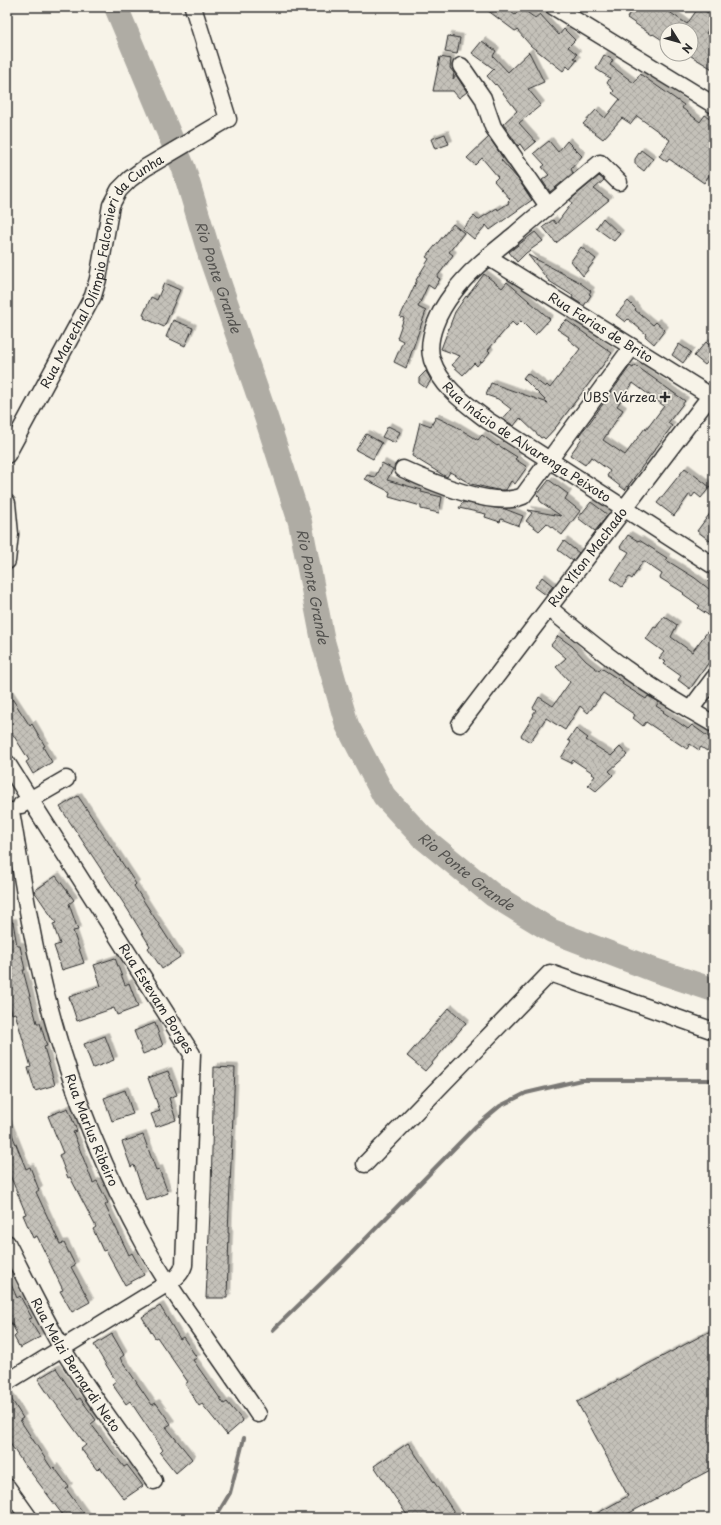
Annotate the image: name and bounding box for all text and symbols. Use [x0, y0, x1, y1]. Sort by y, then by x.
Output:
north arrow [659, 22, 699, 62]
text: N [678, 40, 697, 57]
street label: Rua Marechal Olímpio Falconieri da Cunha [35, 149, 168, 391]
water label: Rio Ponte Grande [190, 218, 247, 337]
street label: Rua Farias de Brito [545, 287, 657, 367]
street label: Rua Inácio de Alvarenga Peixoto [439, 377, 615, 506]
place label: UBS Várzea [583, 387, 657, 406]
marker: UBS Várzea [659, 391, 671, 403]
street label: Rua Ylton Machado [543, 503, 631, 610]
water label: Rio Ponte Grande [292, 527, 335, 647]
water label: Rio Ponte Grande [414, 827, 520, 916]
street label: Rua Estevam Borges [115, 939, 199, 1057]
street label: Rua Marlus Ribeiro [61, 1071, 124, 1189]
street label: Rua Melzi Bernardi Neto [27, 1294, 126, 1435]

